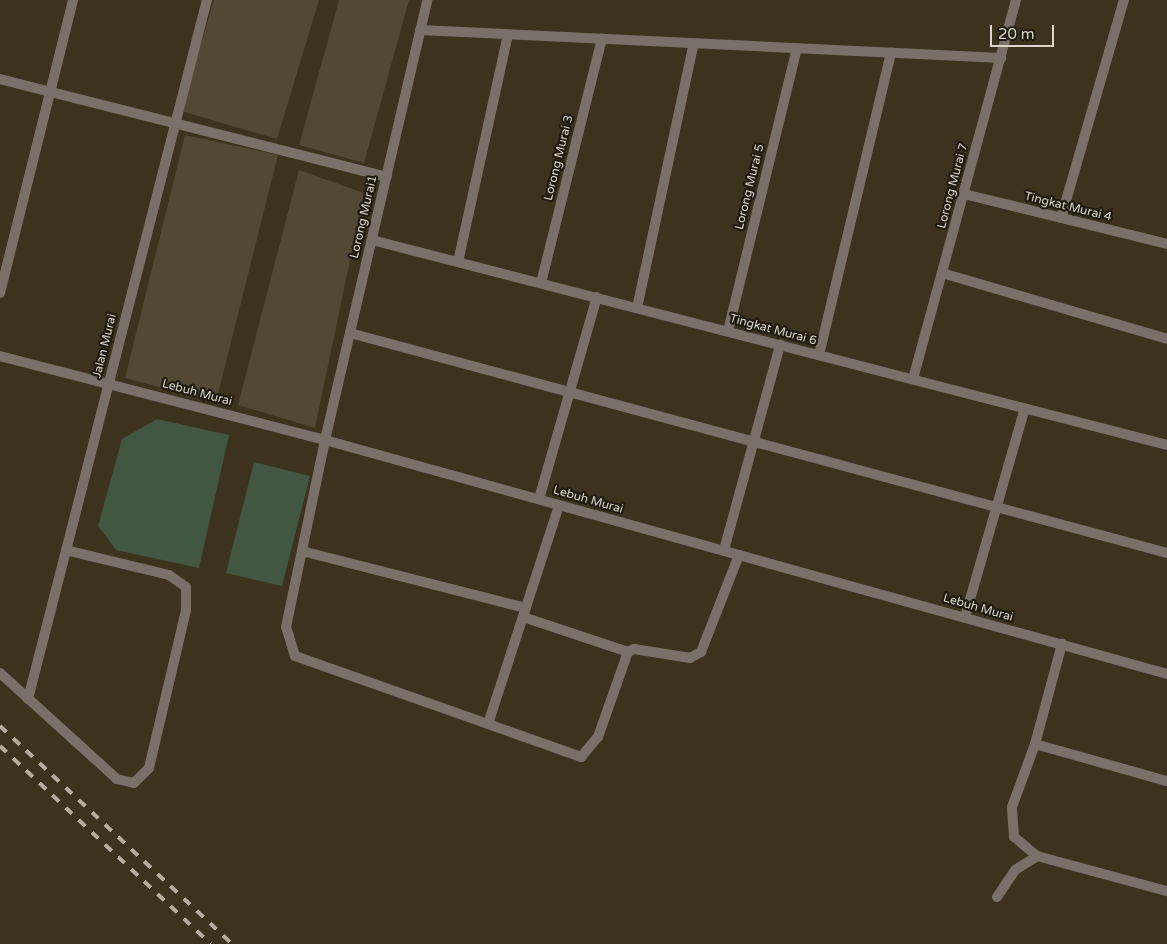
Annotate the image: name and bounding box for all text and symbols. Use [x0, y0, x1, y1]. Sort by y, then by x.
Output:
scale bar [992, 15, 1056, 47]
text: 20 m [998, 25, 1035, 43]
street label: Lorong Murai 3 [541, 114, 577, 202]
street label: Lorong Murai 7 [935, 142, 971, 230]
street label: Lorong Murai 5 [732, 143, 768, 231]
street label: Lorong Murai1 [347, 174, 381, 260]
street label: Tingkat Murai 4 [1023, 189, 1113, 225]
street label: Tingkat Murai 6 [728, 311, 818, 349]
street label: Jalan Murai [90, 312, 120, 380]
street label: Lebuh Murai [160, 377, 234, 409]
street label: Lebuh Murai [551, 483, 625, 517]
street label: Lebuh Murai [941, 591, 1015, 625]

